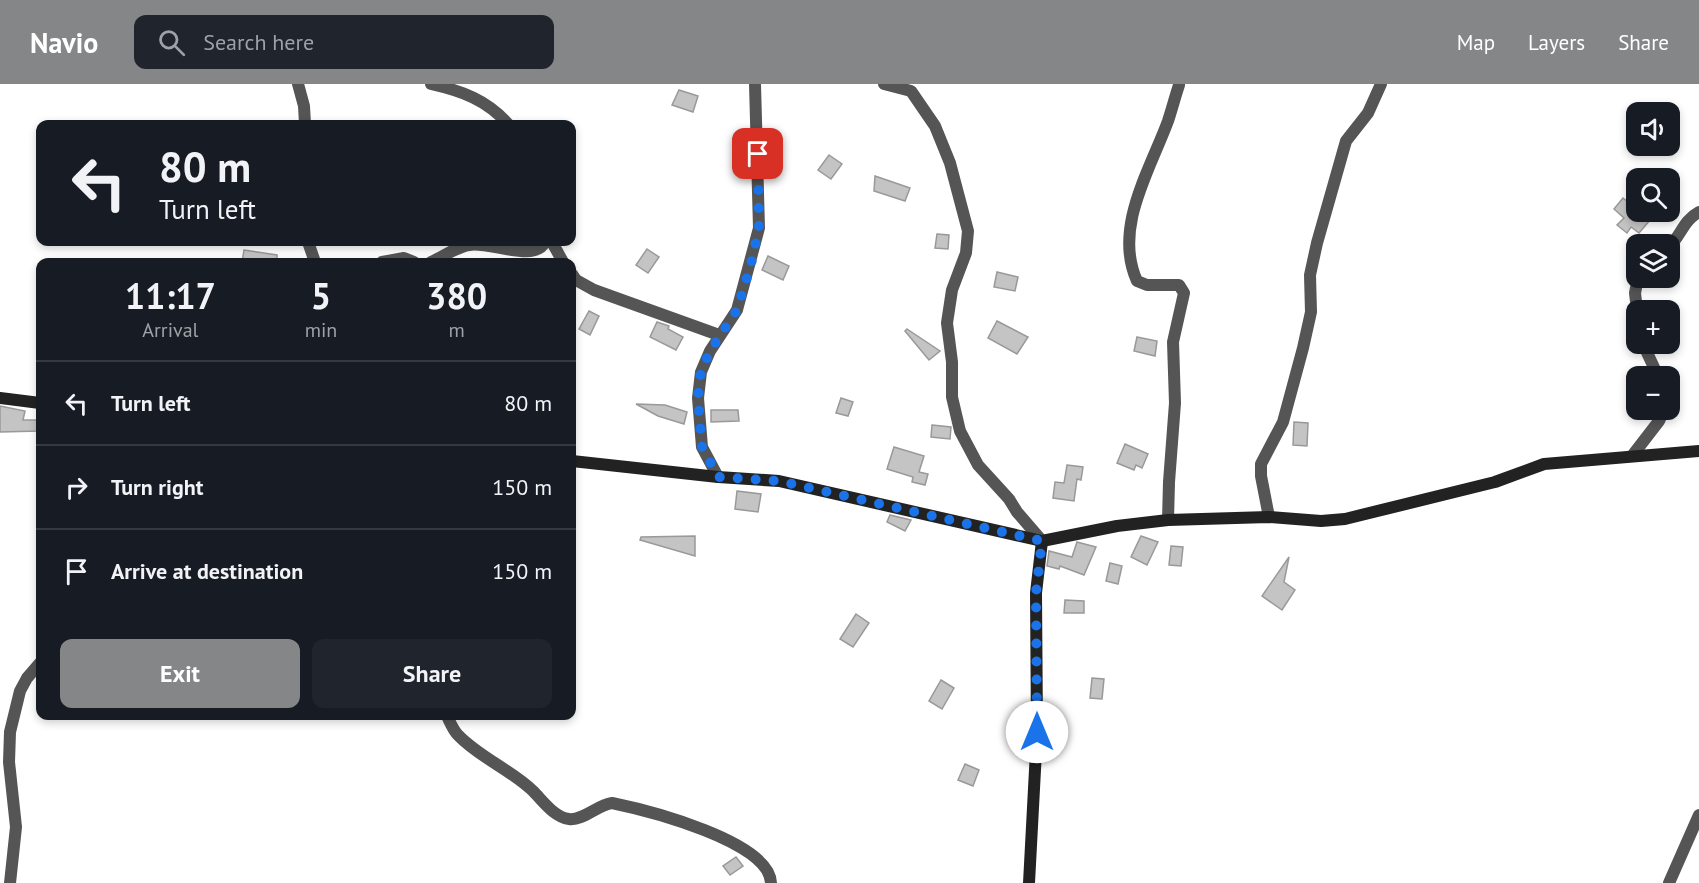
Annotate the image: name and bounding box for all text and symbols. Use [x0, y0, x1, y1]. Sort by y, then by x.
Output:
search box [134, 15, 554, 69]
text: Navio [30, 24, 98, 61]
icon: search [155, 26, 188, 59]
text: Search here [203, 28, 314, 56]
text: Map [1457, 29, 1495, 56]
text: Layers [1528, 29, 1585, 56]
text: Share [1618, 29, 1669, 56]
map controls [1626, 102, 1680, 420]
button: sound [1626, 102, 1680, 156]
pin [732, 128, 783, 179]
icon: arrive [741, 137, 774, 170]
text: 80 m [159, 139, 251, 194]
icon: left [60, 144, 138, 222]
button: search [1626, 168, 1680, 222]
text: Turn left [159, 192, 256, 226]
button: layers [1626, 234, 1680, 288]
text: 11:17 [125, 272, 216, 319]
text: 5 [311, 272, 331, 319]
text: 380 [426, 272, 487, 319]
button: + [1626, 300, 1680, 354]
text: Arrival [142, 317, 198, 343]
text: min [305, 317, 337, 343]
text: m [449, 317, 465, 343]
button: − [1626, 366, 1680, 420]
icon: left [60, 387, 93, 420]
text: Turn left [111, 389, 191, 417]
text: 80 m [504, 389, 552, 417]
icon: right [60, 471, 93, 504]
text: Turn right [111, 473, 203, 501]
text: 150 m [492, 473, 552, 501]
icon: arrive [60, 555, 93, 588]
text: Arrive at destination [111, 557, 303, 585]
text: 150 m [492, 557, 552, 585]
button: Exit [60, 639, 300, 708]
button: Share [312, 639, 552, 708]
position arrow [1005, 700, 1069, 764]

